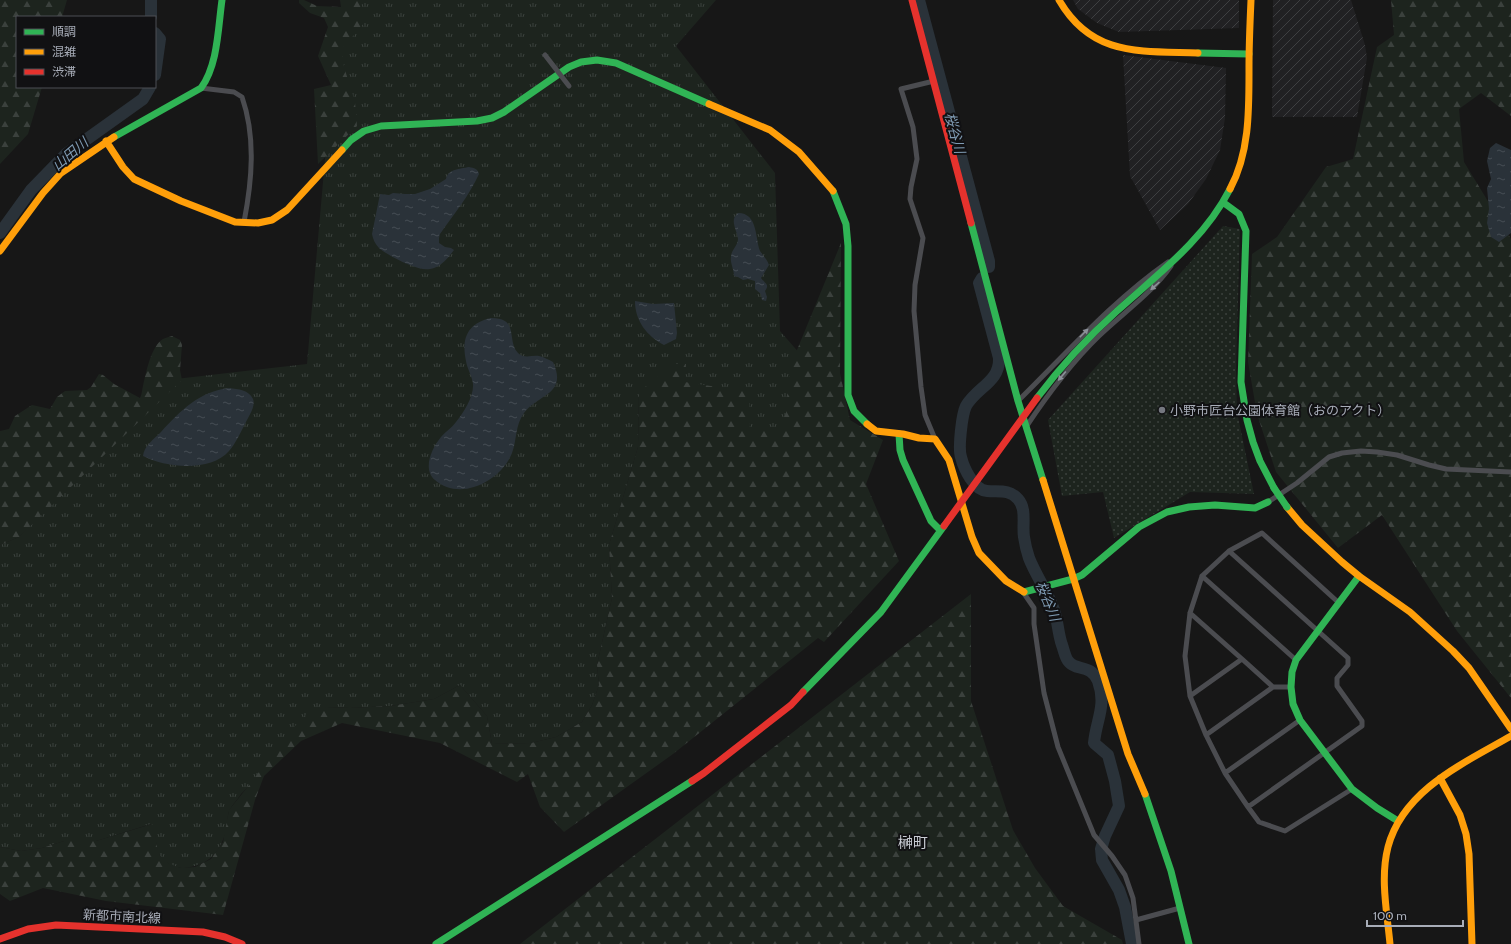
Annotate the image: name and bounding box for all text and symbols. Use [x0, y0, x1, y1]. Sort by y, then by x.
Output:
legend [16, 16, 156, 88]
text: 順調 [52, 24, 76, 39]
text: 混雑 [52, 44, 76, 59]
text: 渋滞 [52, 64, 76, 79]
water label: 桜谷川 [941, 110, 970, 158]
water label: 山田川 [48, 132, 93, 174]
one-way arrow [1150, 281, 1160, 290]
one-way arrow [1079, 328, 1089, 338]
one-way arrow [1058, 371, 1067, 382]
place label: 小野市匠台公園体育館（おのアクト） [1170, 402, 1390, 418]
marker: 小野市匠台公園体育館（おのアクト） [1157, 405, 1167, 415]
water label: 桜谷川 [1032, 578, 1065, 626]
district label: 榊町 [898, 834, 928, 852]
scale bar [1367, 902, 1463, 928]
street label: 新都市南北線 [83, 906, 161, 926]
text: 100 m [1373, 908, 1407, 923]

